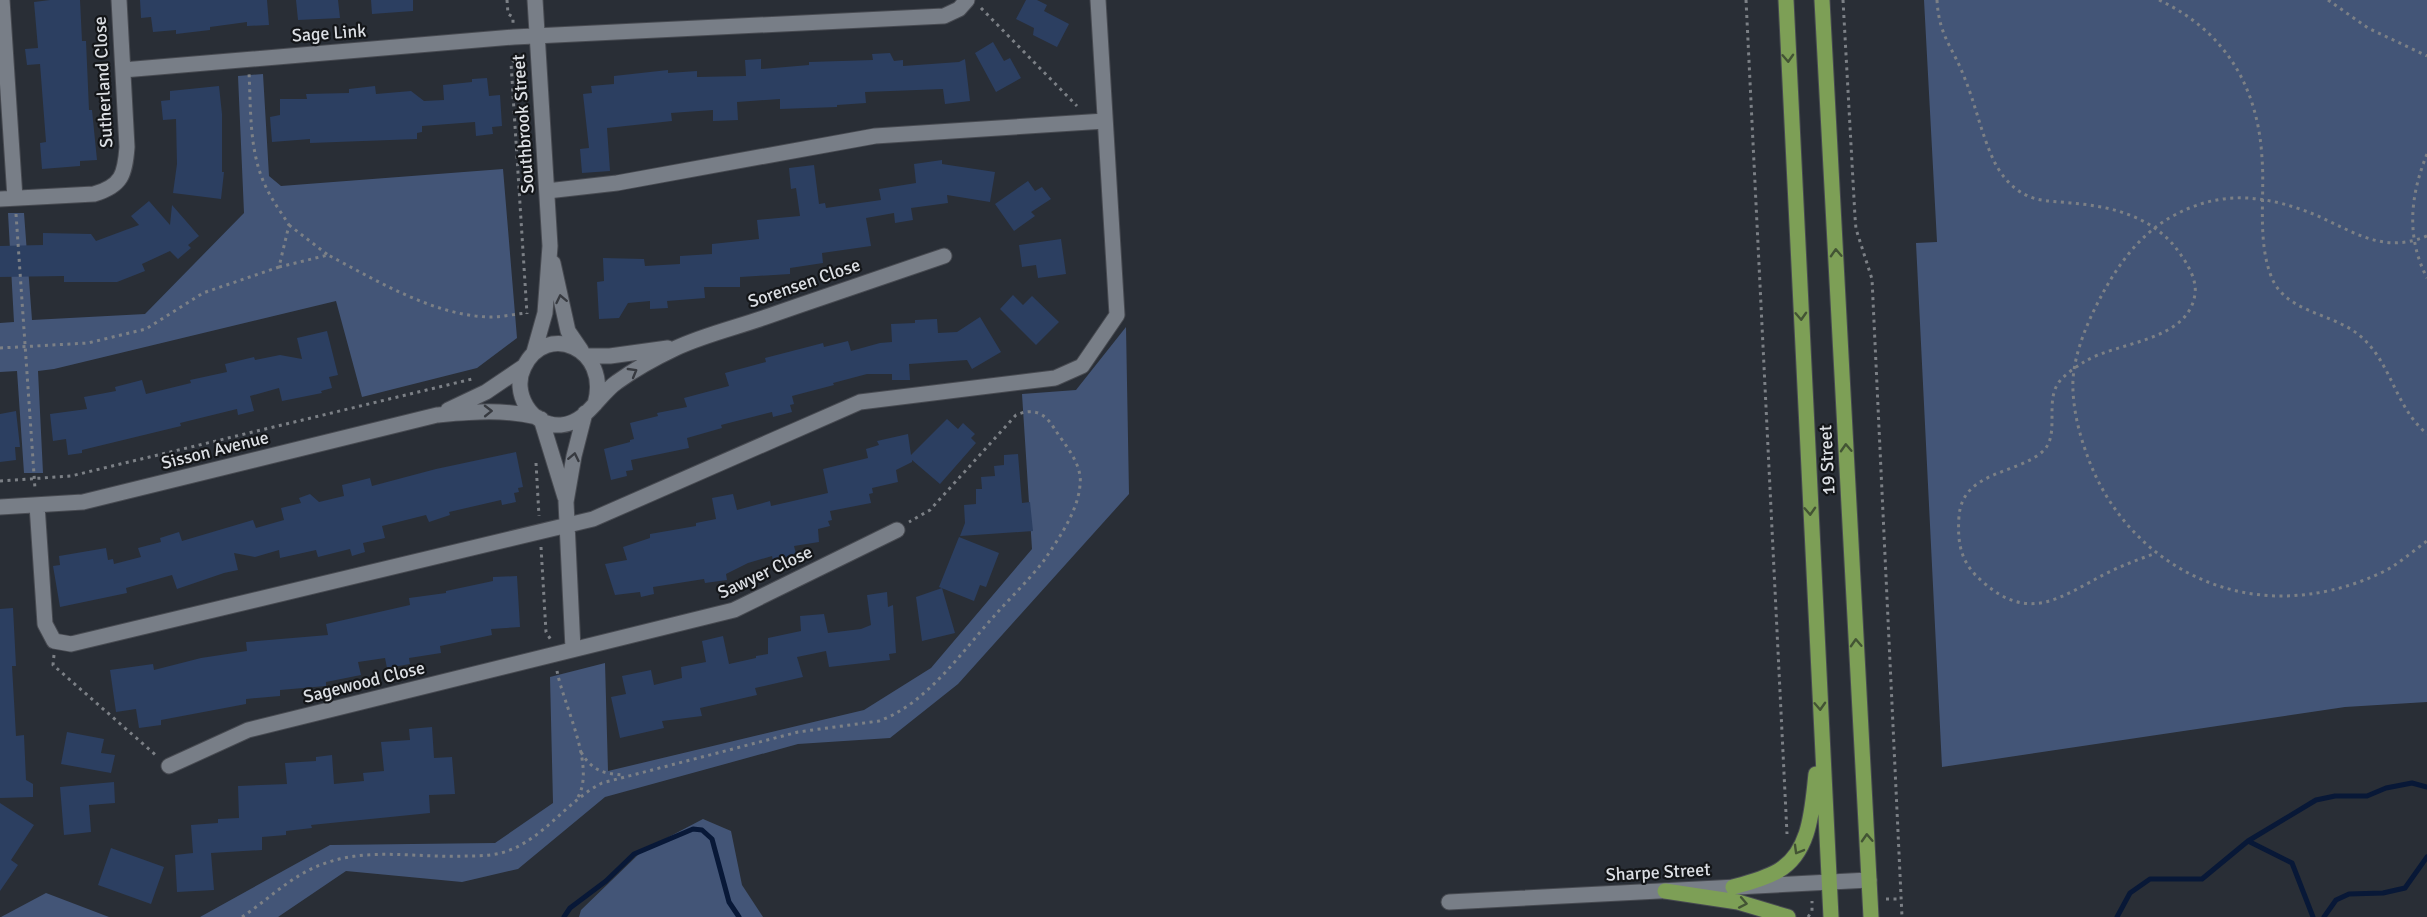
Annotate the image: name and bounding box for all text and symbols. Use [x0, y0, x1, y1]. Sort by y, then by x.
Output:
street label: Sutherland Close [89, 16, 117, 148]
street label: Sage Link [291, 19, 367, 47]
street label: Southbrook Street [507, 54, 539, 194]
one-way arrow [1782, 54, 1795, 63]
one-way arrow [1829, 249, 1842, 258]
street label: Sorensen Close [745, 253, 863, 313]
one-way arrow [555, 295, 568, 305]
one-way arrow [1794, 312, 1807, 321]
one-way arrow [627, 368, 637, 379]
one-way arrow [484, 405, 493, 417]
street label: 19 Street [1814, 424, 1840, 496]
street label: Sisson Avenue [159, 426, 271, 474]
one-way arrow [1840, 444, 1853, 453]
one-way arrow [567, 453, 580, 463]
one-way arrow [1804, 506, 1817, 515]
street label: Sawyer Close [714, 540, 816, 604]
one-way arrow [1850, 638, 1863, 647]
street label: Sagewood Close [301, 656, 427, 708]
one-way arrow [1813, 701, 1826, 710]
one-way arrow [1860, 833, 1873, 842]
one-way arrow [1793, 844, 1805, 854]
street label: Sharpe Street [1605, 858, 1711, 886]
one-way arrow [1738, 896, 1748, 909]

